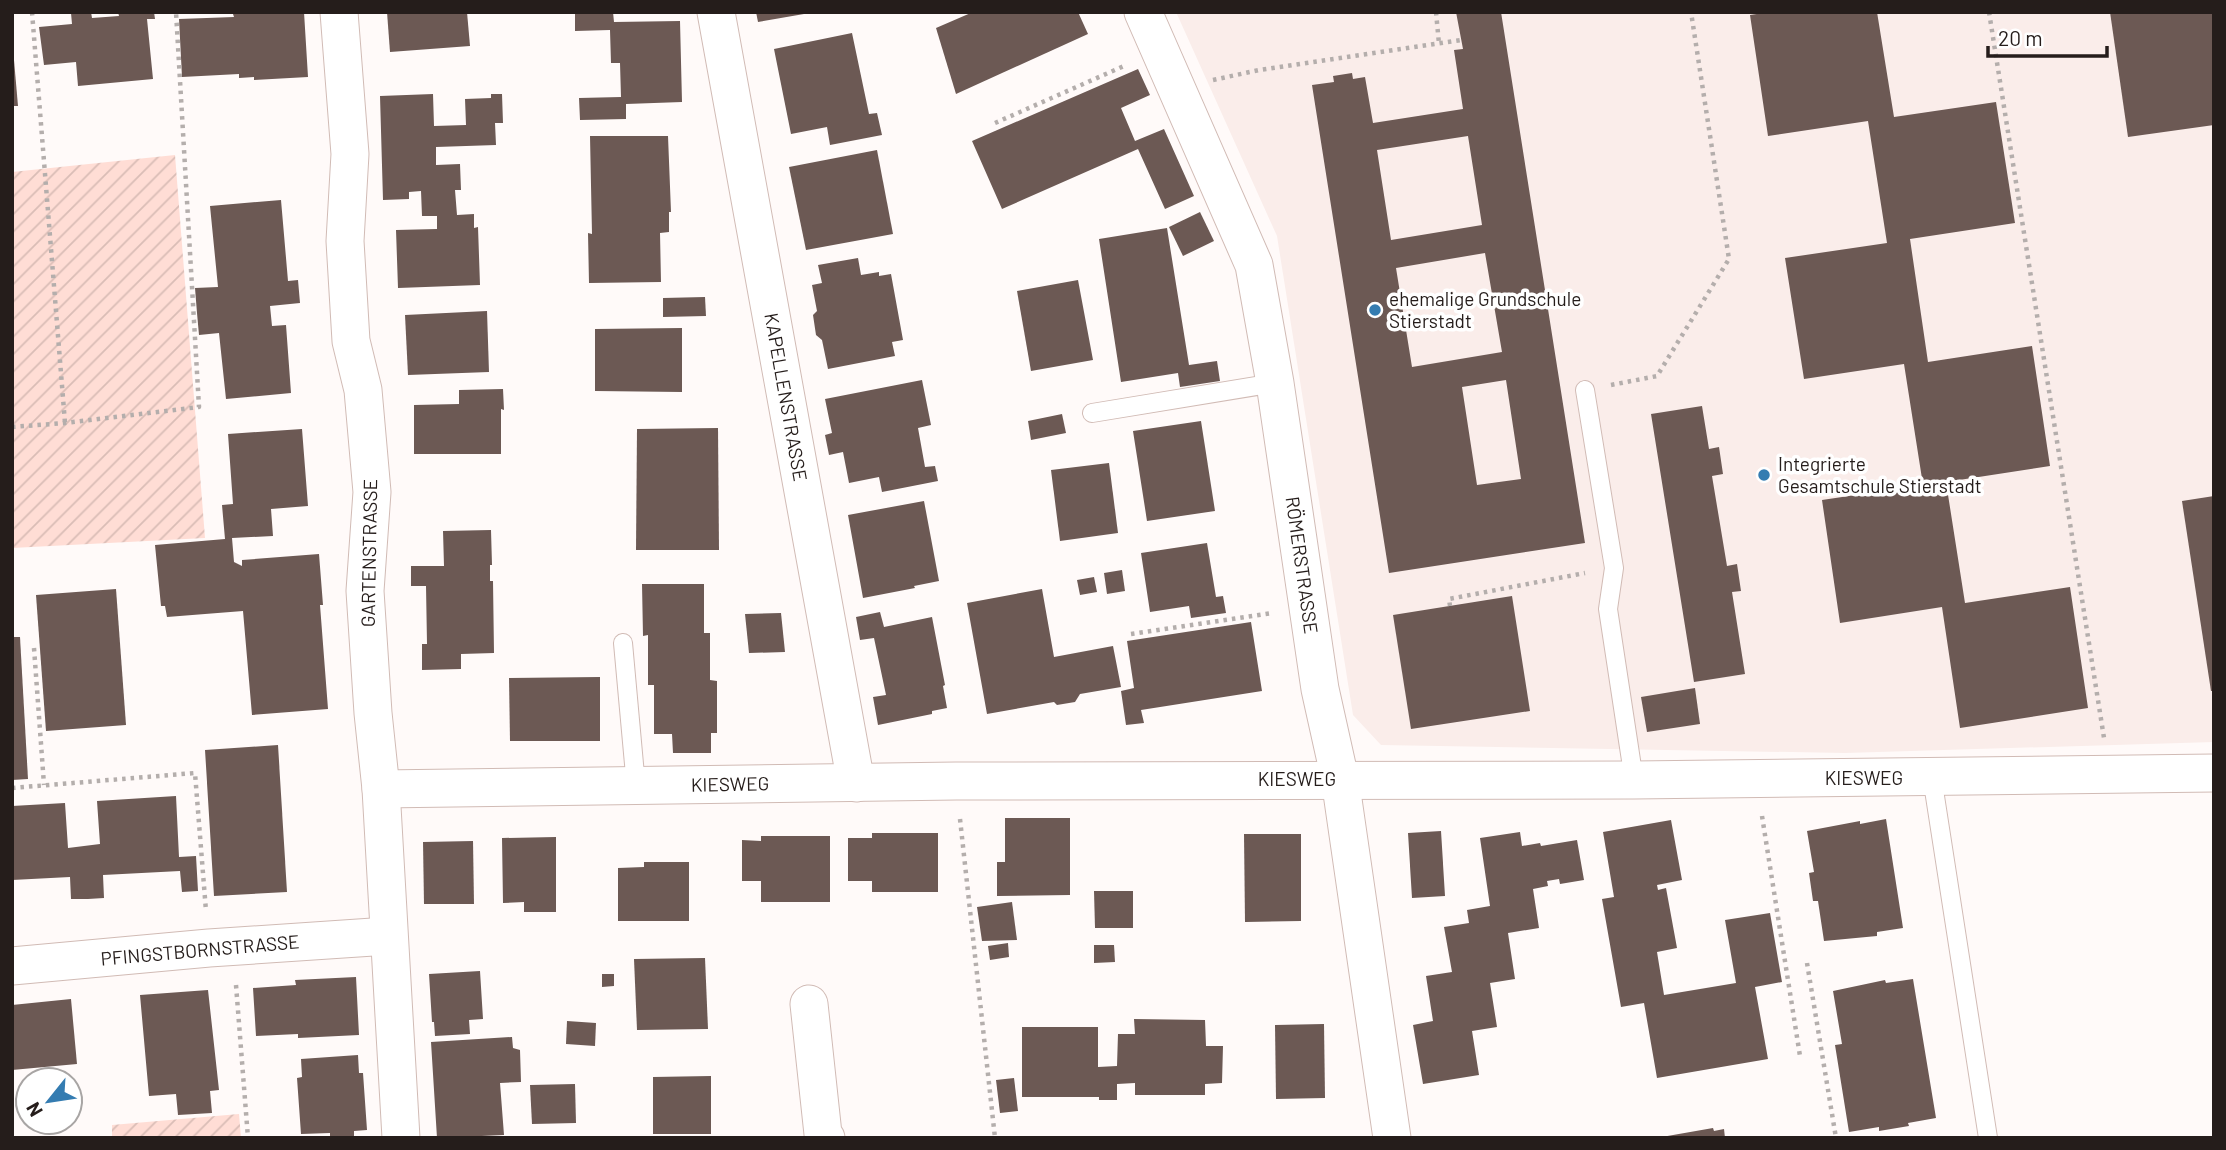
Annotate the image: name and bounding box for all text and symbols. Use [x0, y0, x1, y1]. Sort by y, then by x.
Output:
scale bar [1988, 14, 2107, 58]
text: 20 m [1998, 25, 2043, 50]
place label: ehemalige Grundschule Stierstadt [1389, 287, 1581, 332]
marker: ehemalige Grundschule Stierstadt [1367, 302, 1383, 318]
street label: KAPELLENSTRASSE [760, 311, 813, 483]
place label: Integrierte Gesamtschule Stierstadt [1778, 452, 1982, 497]
marker: Integrierte Gesamtschule Stierstadt [1756, 467, 1772, 483]
street label: GARTENSTRASSE [356, 479, 381, 627]
street label: RÖMERSTRASSE [1281, 495, 1324, 635]
street label: KIESWEG [1825, 766, 1903, 789]
street label: KIESWEG [1258, 767, 1336, 790]
street label: KIESWEG [691, 771, 769, 796]
street label: PFINGSTBORNSTRASSE [100, 929, 300, 970]
north arrow [14, 1066, 84, 1136]
text: N [21, 1099, 47, 1121]

